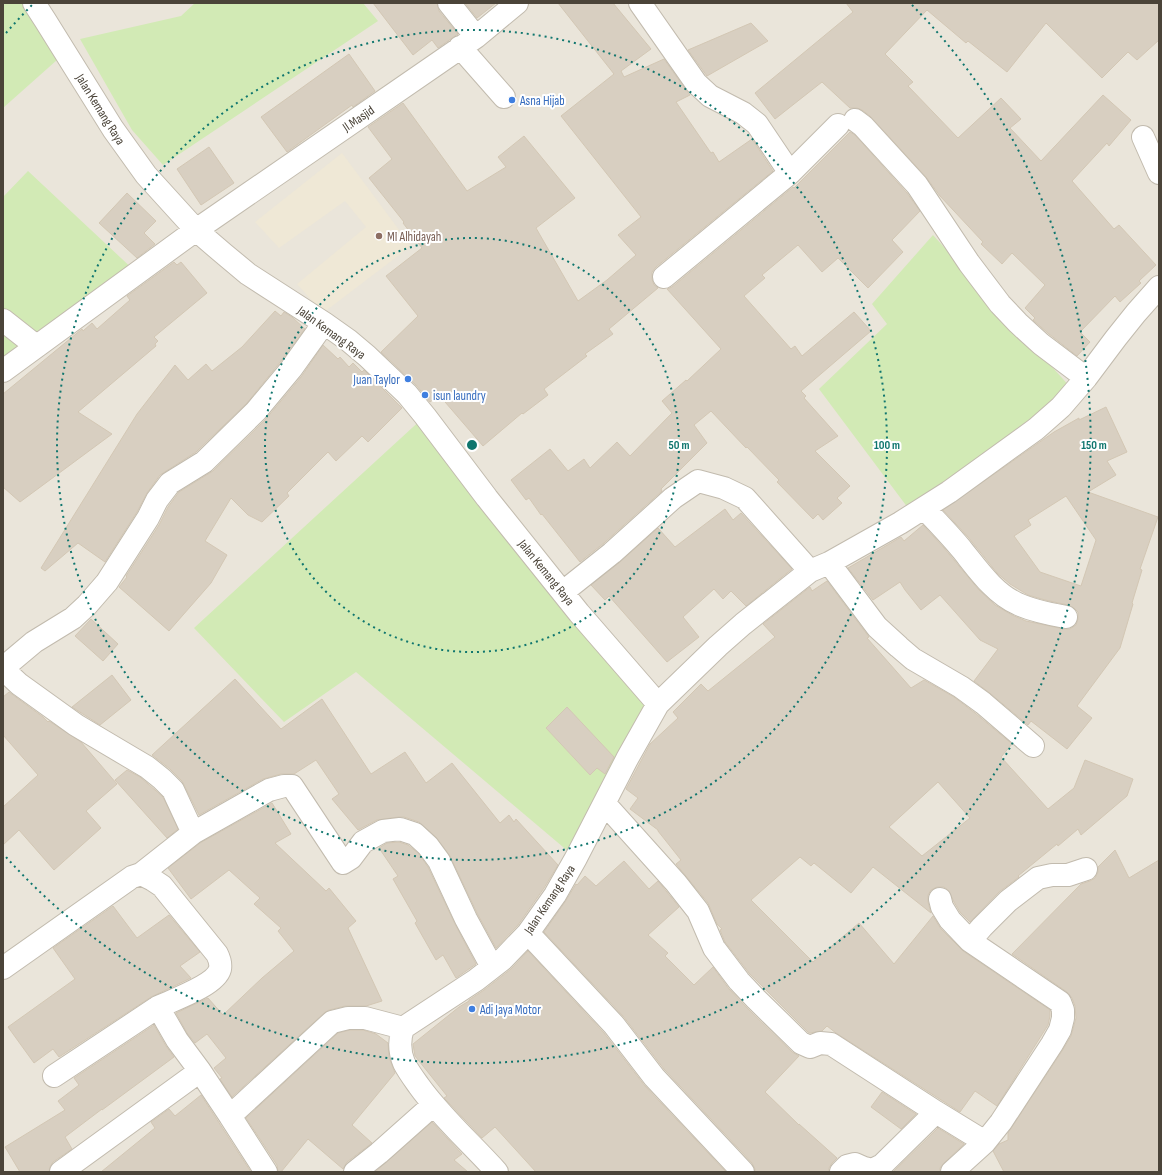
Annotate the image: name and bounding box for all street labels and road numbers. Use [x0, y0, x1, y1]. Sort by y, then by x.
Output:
street label: Jalan Kemang Raya [72, 70, 128, 148]
street label: Jl.Masjid [339, 102, 378, 136]
street label: Jalan Kemang Raya [293, 302, 369, 363]
street label: Jalan Kemang Raya [514, 536, 578, 609]
street label: Jalan Kemang Raya [520, 862, 579, 938]

